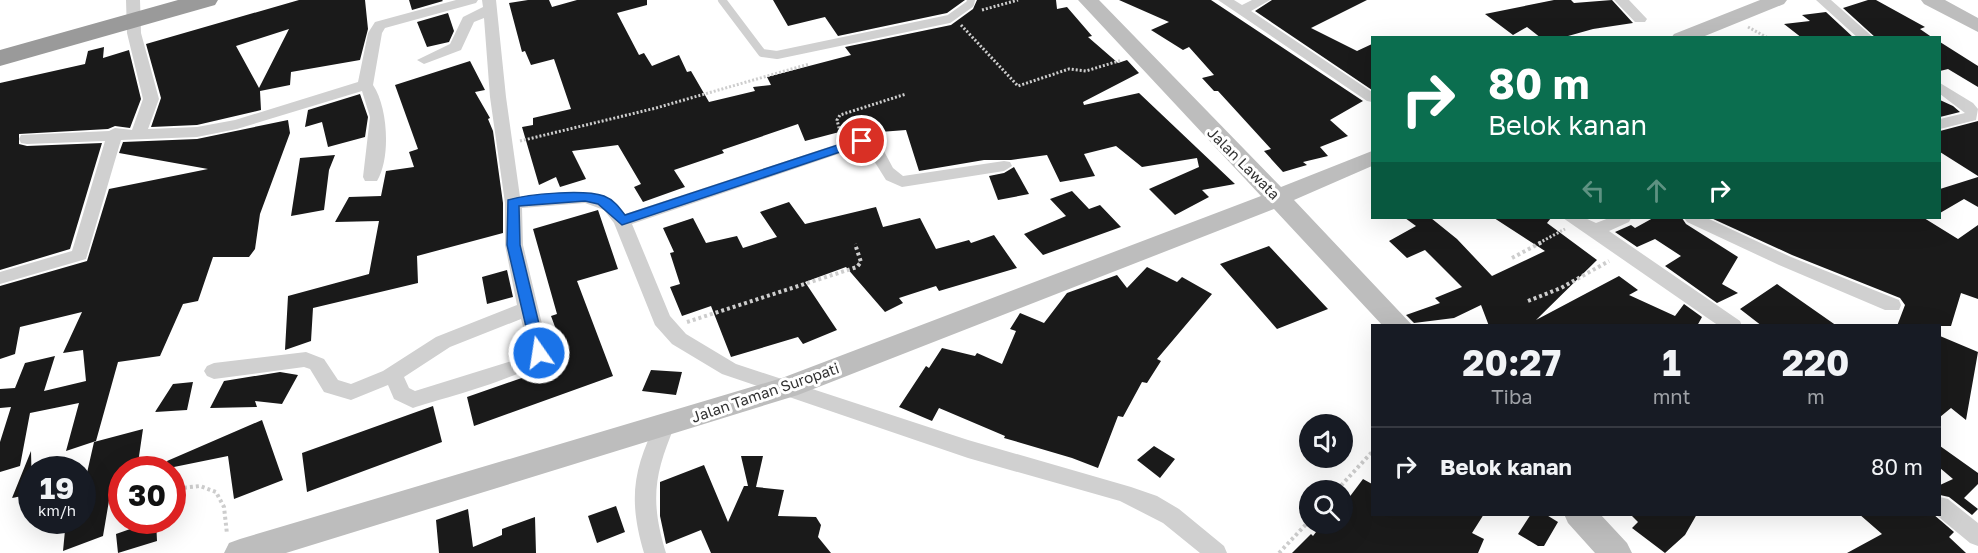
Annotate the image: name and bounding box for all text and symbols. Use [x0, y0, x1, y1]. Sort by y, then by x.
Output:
text: 80 m [1488, 58, 1589, 108]
icon: right [1389, 60, 1467, 138]
text: Belok kanan [1488, 109, 1647, 141]
pin [836, 115, 887, 166]
street label: Jalan Lawata [1204, 123, 1284, 203]
icon: arrive [845, 124, 878, 157]
icon: left [1577, 174, 1610, 207]
icon: ahead [1640, 174, 1673, 207]
icon: right [1703, 174, 1736, 207]
position arrow [507, 321, 571, 385]
text: 20:27 [1463, 341, 1561, 384]
text: 1 [1662, 341, 1681, 384]
text: 220 [1782, 341, 1849, 384]
street label: Jalan Taman Suropati [689, 358, 841, 426]
text: Tiba [1491, 384, 1533, 408]
text: mnt [1653, 384, 1690, 408]
text: m [1807, 384, 1825, 408]
map controls [1299, 414, 1353, 534]
button: sound [1299, 414, 1353, 468]
icon: right [1389, 450, 1422, 483]
text: Belok kanan [1440, 453, 1572, 480]
text: 80 m [1871, 453, 1923, 480]
speed limit sign: 30 [108, 456, 186, 534]
text: 19 [40, 470, 74, 506]
button: search [1299, 480, 1353, 534]
text: km/h [38, 501, 76, 519]

